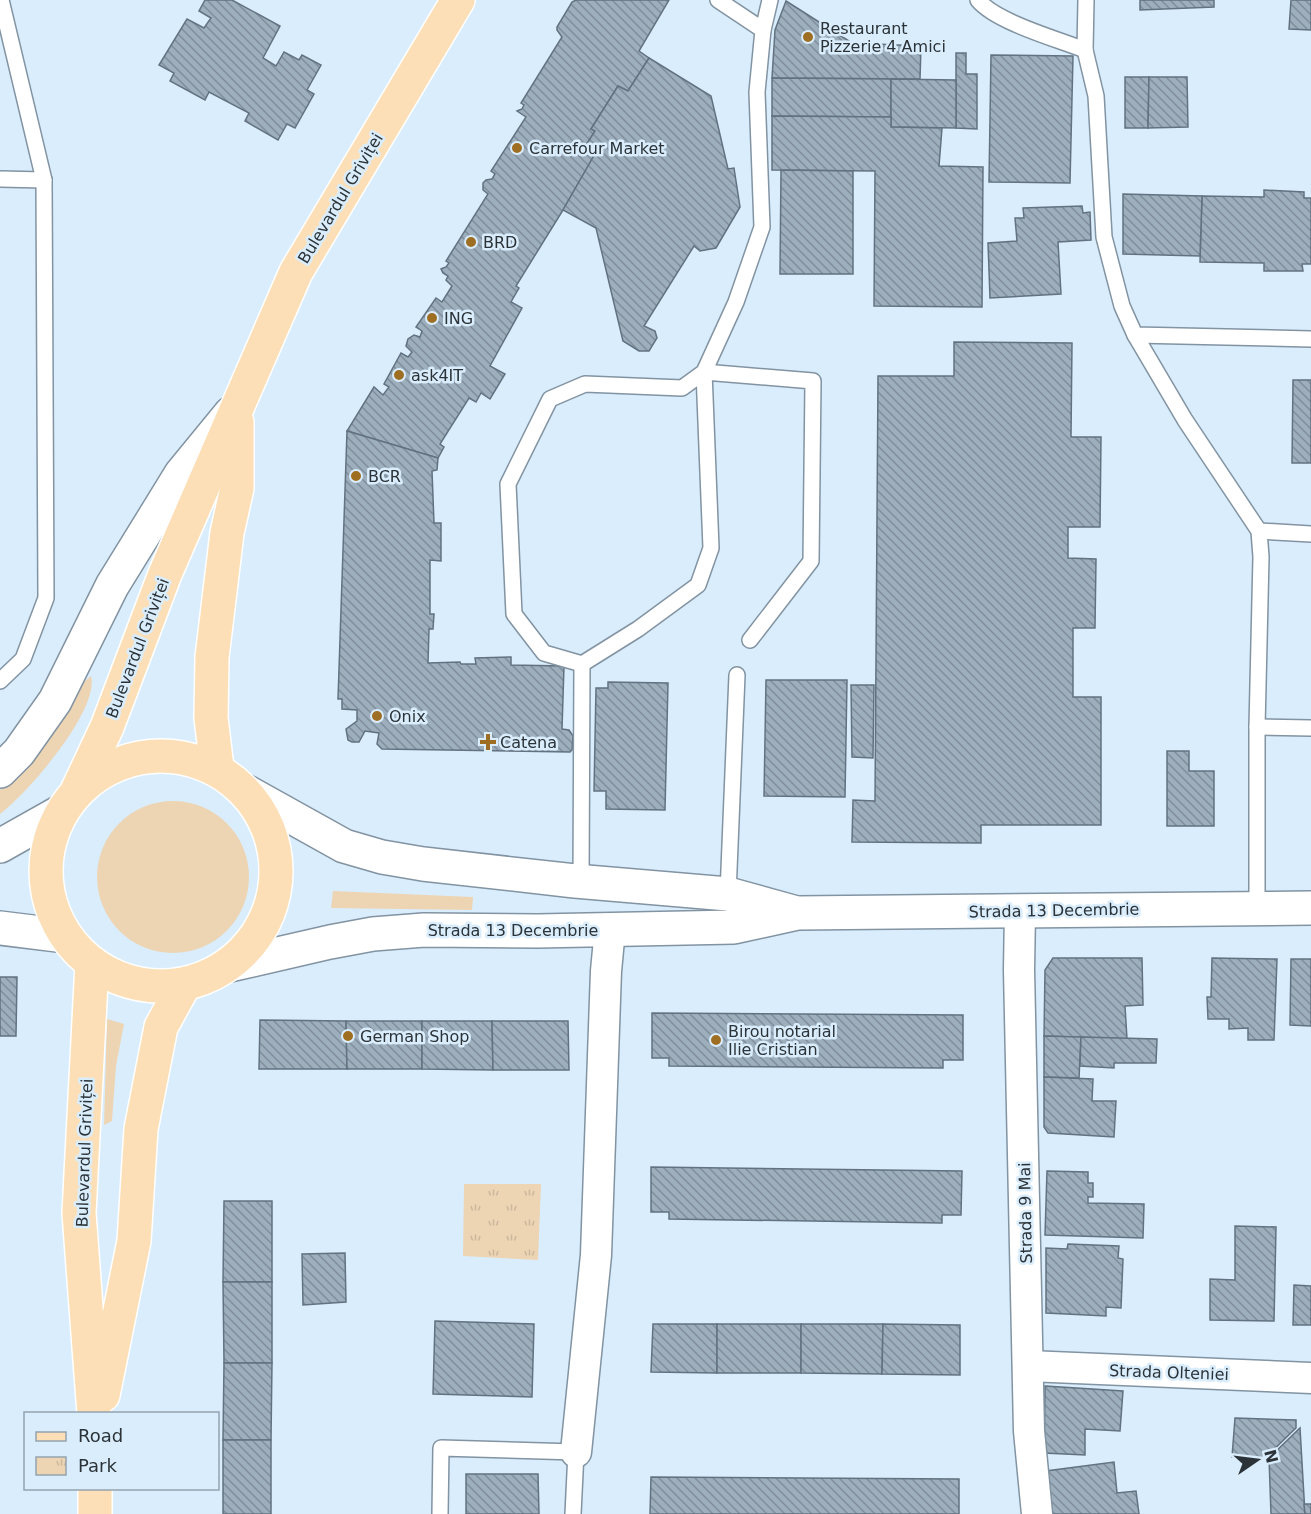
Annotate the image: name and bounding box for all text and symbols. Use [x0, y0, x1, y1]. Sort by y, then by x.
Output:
place label: Restaurant Pizzerie 4 Amici [820, 19, 946, 56]
marker: Restaurant Pizzerie 4 Amici [801, 30, 815, 44]
street label: Bulevardul Griviței [294, 130, 387, 267]
place label: Carrefour Market [529, 139, 665, 158]
marker: Carrefour Market [510, 141, 524, 155]
place label: BRD [483, 233, 517, 252]
marker: BRD [464, 235, 478, 249]
place label: ING [444, 309, 473, 328]
marker: ING [425, 311, 439, 325]
place label: ask4IT [411, 366, 463, 385]
marker: ask4IT [392, 368, 406, 382]
place label: BCR [368, 467, 401, 486]
marker: BCR [349, 469, 363, 483]
street label: Bulevardul Griviței [102, 575, 173, 721]
place label: Onix [389, 707, 426, 726]
marker: Onix [370, 709, 384, 723]
place label: Catena [500, 733, 557, 752]
marker: Catena [481, 735, 495, 749]
street label: Strada 13 Decembrie [968, 900, 1140, 921]
street label: Strada 13 Decembrie [428, 921, 598, 940]
place label: Birou notarial Ilie Cristian [728, 1022, 836, 1059]
place label: German Shop [360, 1027, 469, 1046]
marker: German Shop [341, 1029, 355, 1043]
marker: Birou notarial Ilie Cristian [709, 1033, 723, 1047]
street label: Bulevardul Griviței [72, 1078, 97, 1228]
street label: Strada 9 Mai [1015, 1162, 1036, 1264]
street label: Strada Olteniei [1109, 1361, 1229, 1384]
legend [24, 1412, 219, 1490]
text: Road [78, 1425, 123, 1446]
north arrow [1227, 1430, 1287, 1490]
text: N [1260, 1448, 1282, 1465]
text: Park [78, 1455, 117, 1476]

